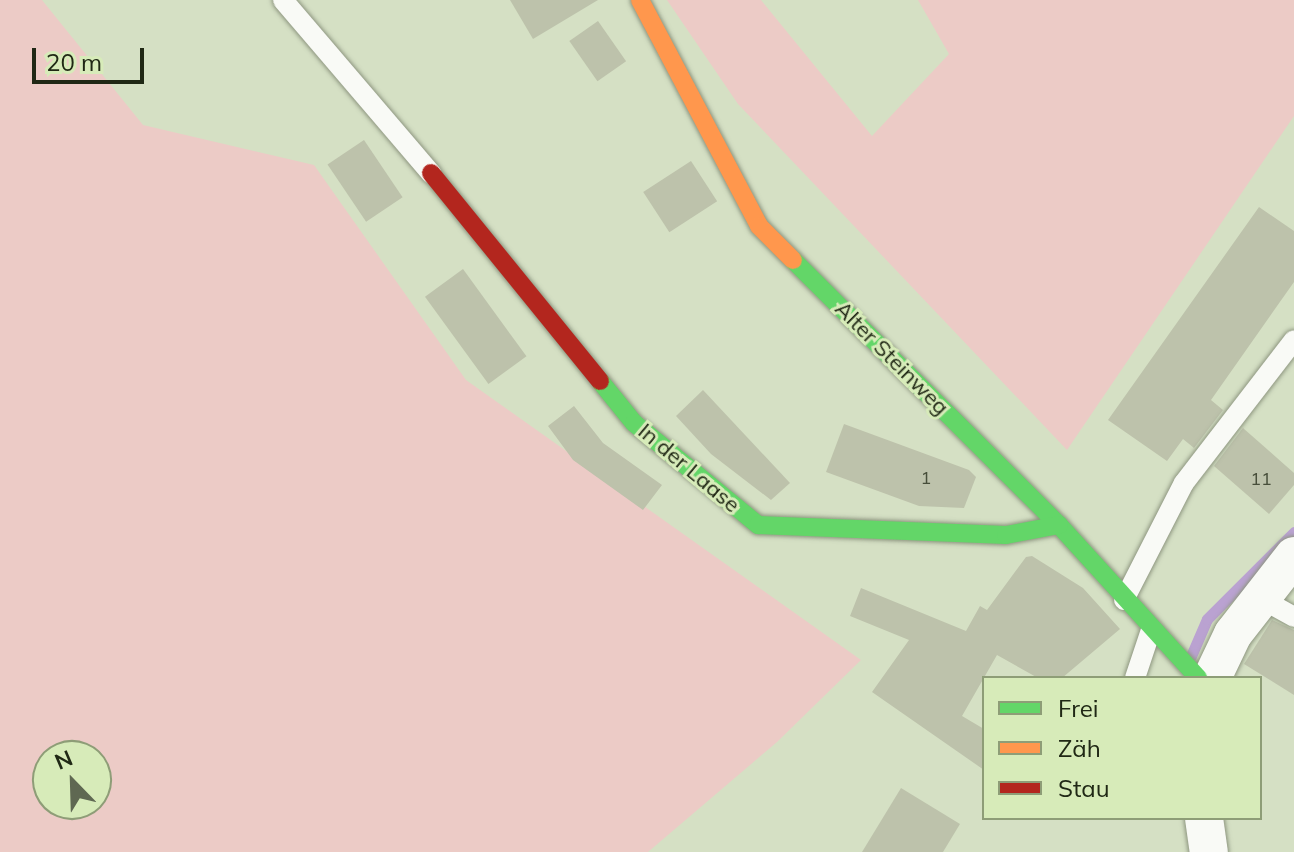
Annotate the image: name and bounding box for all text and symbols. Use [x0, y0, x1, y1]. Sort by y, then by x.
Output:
scale bar [36, 32, 148, 82]
text: 20 m [46, 47, 102, 77]
street label: Alter Steinweg [830, 296, 954, 420]
street label: In der Laase [633, 418, 745, 518]
house number: 1 [921, 467, 931, 489]
house number: 11 [1250, 468, 1272, 490]
legend [982, 676, 1262, 820]
text: Frei [1058, 693, 1099, 723]
text: Zäh [1058, 733, 1101, 763]
north arrow [32, 740, 112, 820]
text: N [50, 744, 77, 776]
text: Stau [1058, 773, 1110, 803]

